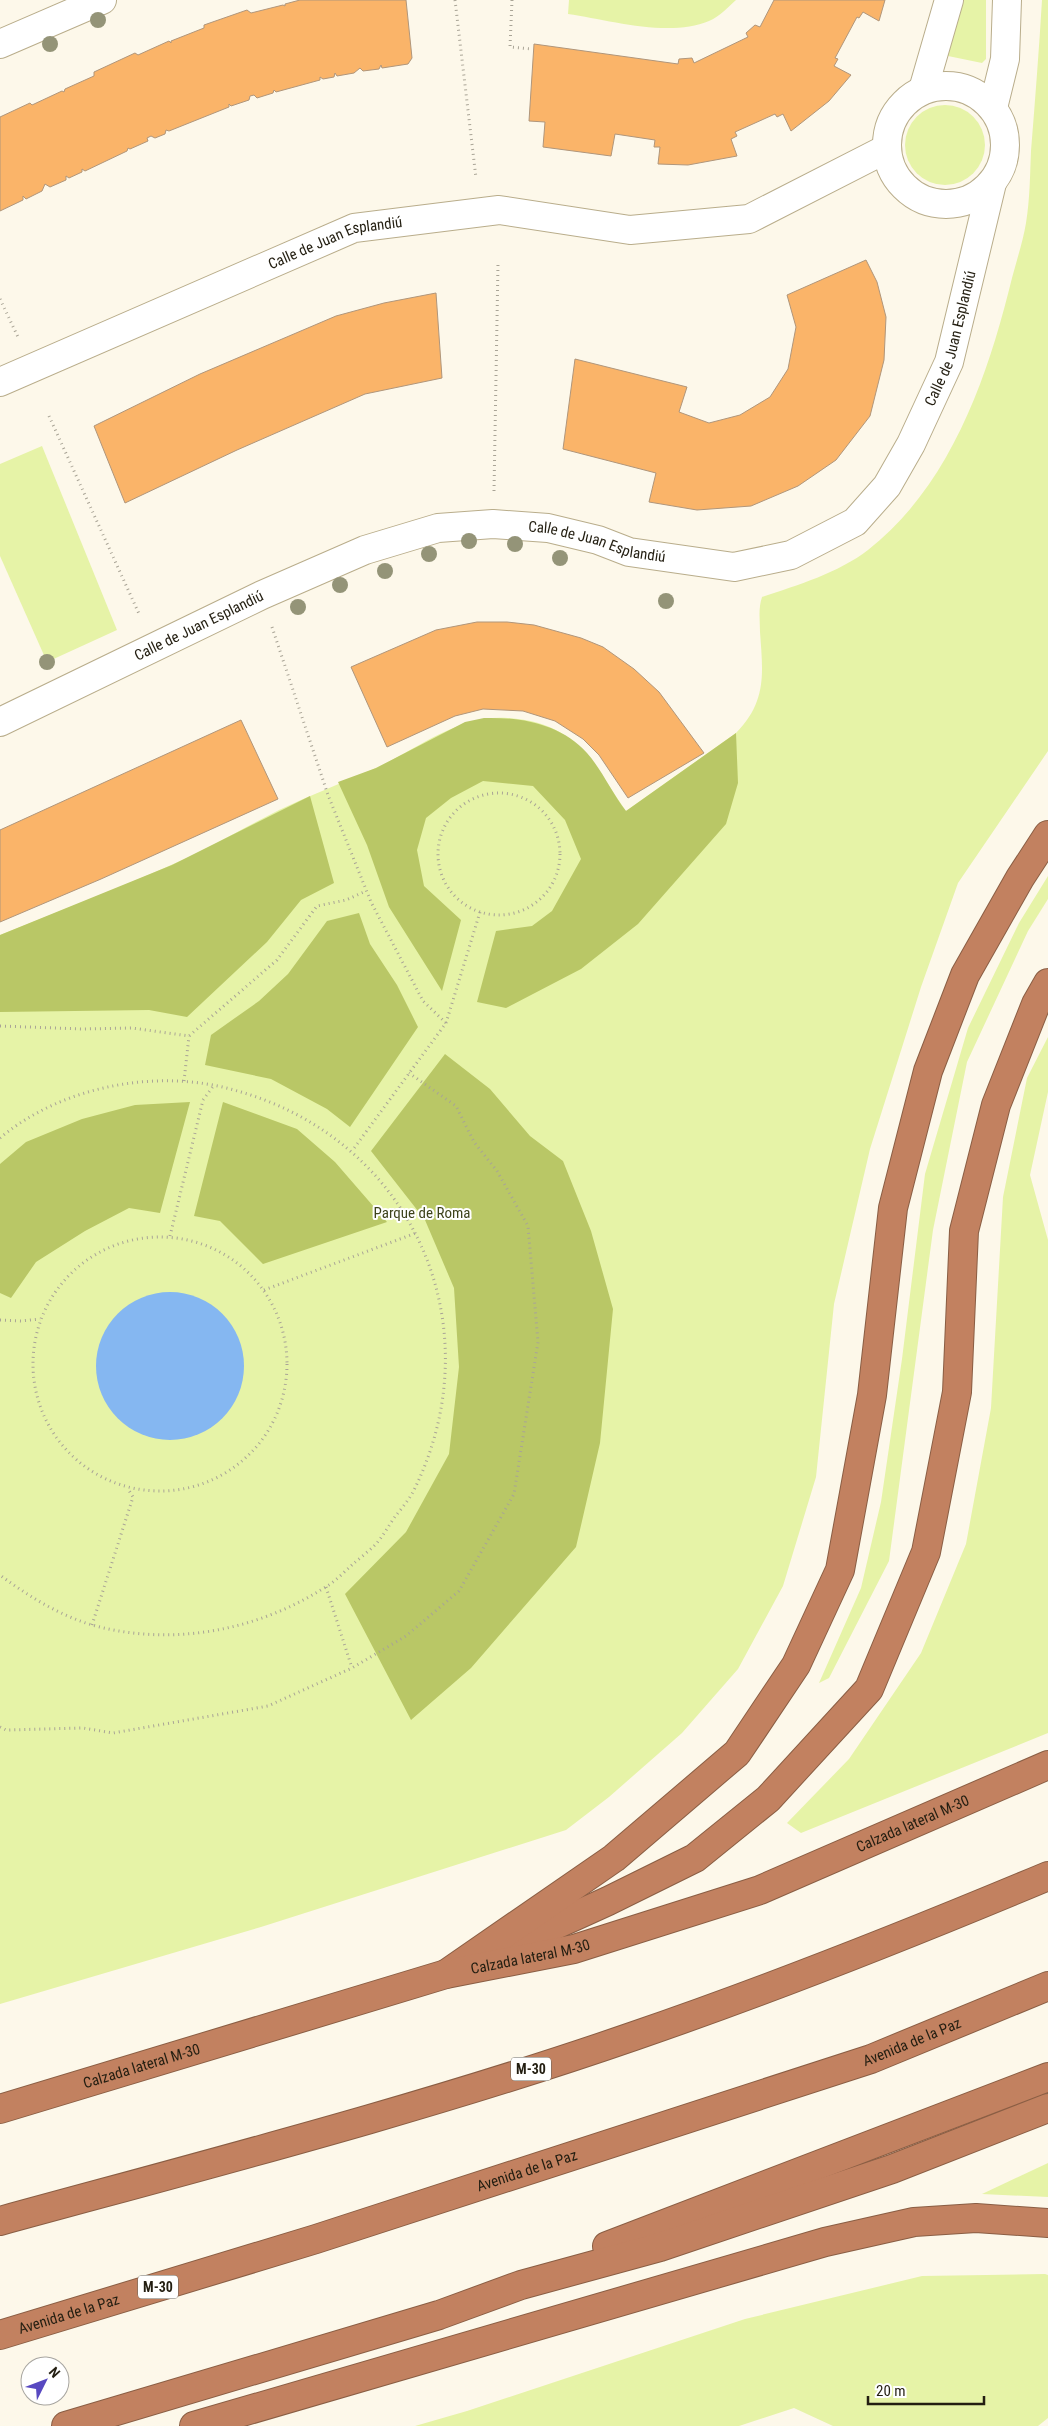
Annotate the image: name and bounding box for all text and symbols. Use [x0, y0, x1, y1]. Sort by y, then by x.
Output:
street label: Calle de Juan Esplandiú [265, 213, 403, 273]
street label: Calle de Juan Esplandiú [921, 269, 980, 409]
street label: Calle de Juan Esplandiú [528, 518, 667, 566]
street label: Calle de Juan Esplandiú [131, 587, 266, 665]
park label: Parque de Roma [374, 1204, 470, 1222]
street label: Calzada lateral M-30 [853, 1791, 972, 1856]
street label: Calzada lateral M-30 [469, 1935, 592, 1978]
street label: Avenida de la Paz [861, 2014, 964, 2070]
street label: Calzada lateral M-30 [81, 2040, 202, 2092]
road number: M-30 [511, 2058, 551, 2080]
street label: Avenida de la Paz [474, 2146, 579, 2195]
road number: M-30 [138, 2276, 178, 2298]
street label: Avenida de la Paz [16, 2290, 122, 2338]
north arrow [20, 2356, 70, 2406]
text: N [46, 2364, 63, 2381]
scale bar [868, 2374, 984, 2406]
text: 20 m [876, 2382, 906, 2400]

